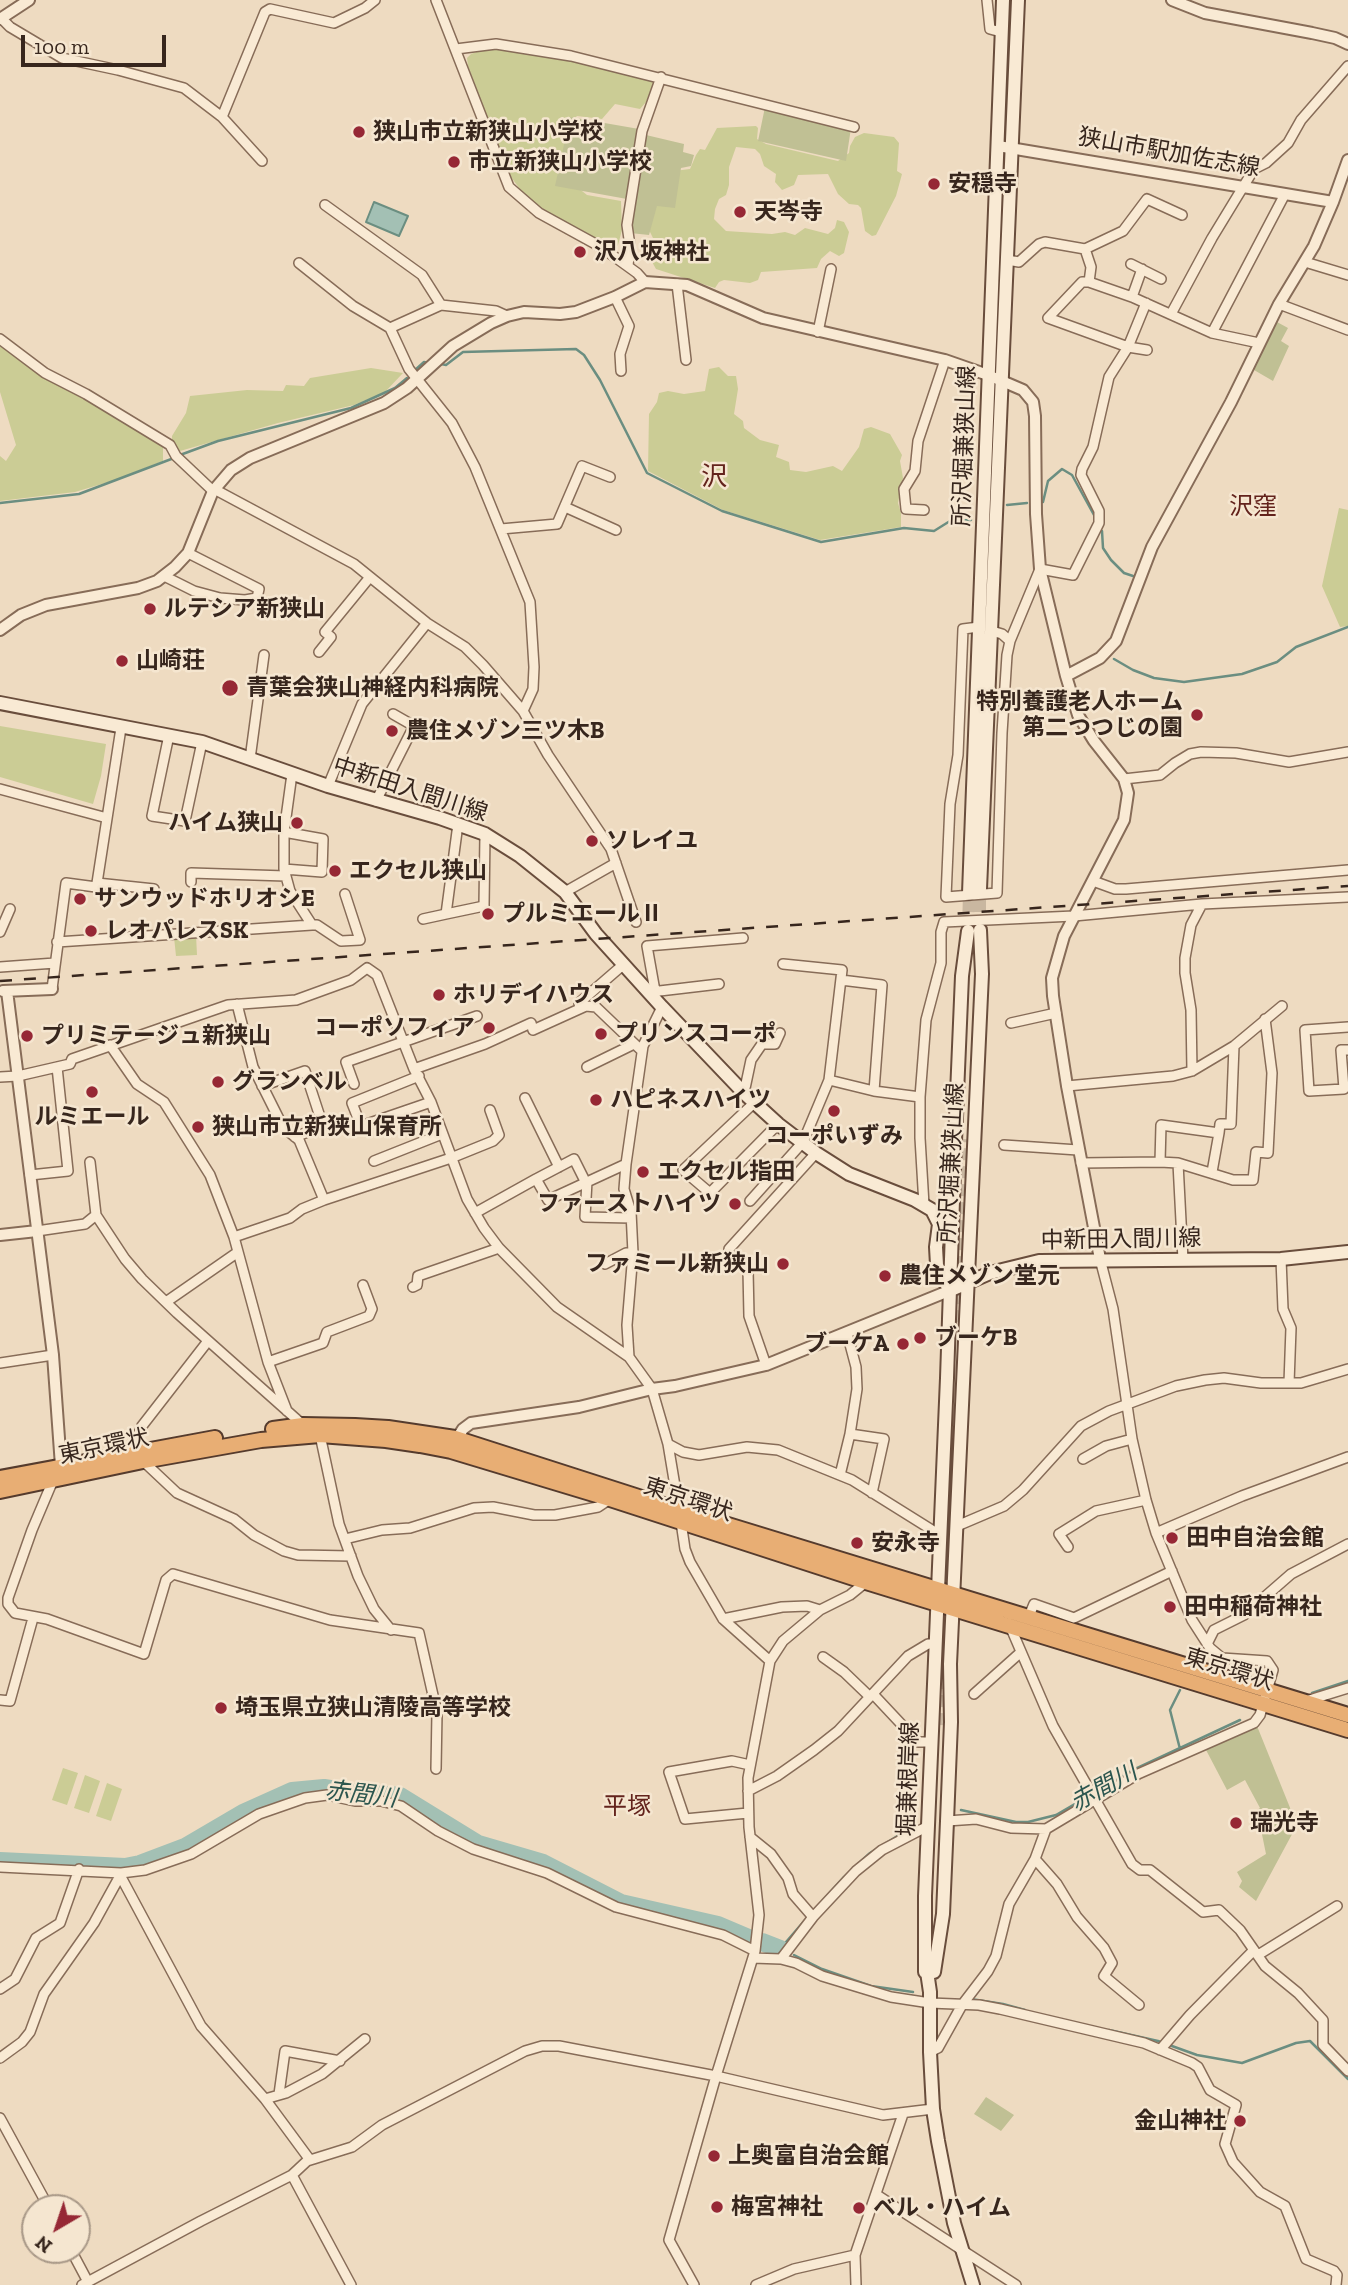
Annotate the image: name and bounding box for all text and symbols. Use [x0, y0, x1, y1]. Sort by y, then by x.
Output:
scale bar [24, 21, 170, 65]
text: 100 m [34, 34, 89, 59]
place label: 狭山市立新狭山小学校 [373, 118, 603, 146]
street label: 狭山市駅加佐志線 [1076, 123, 1262, 183]
marker: 狭山市立新狭山小学校 [351, 124, 367, 140]
place label: 市立新狭山小学校 [468, 148, 652, 176]
marker: 市立新狭山小学校 [446, 154, 462, 170]
place label: 安穏寺 [948, 170, 1017, 198]
marker: 安穏寺 [926, 176, 942, 192]
place label: 天岑寺 [754, 198, 823, 226]
marker: 天岑寺 [732, 204, 748, 220]
place label: 沢八坂神社 [594, 238, 709, 266]
marker: 沢八坂神社 [572, 244, 588, 260]
street label: 所沢堀兼狭山線 [948, 365, 982, 527]
district label: 沢 [701, 462, 727, 494]
district label: 沢窪 [1229, 493, 1277, 521]
place label: ルテシア新狭山 [164, 595, 325, 623]
marker: ルテシア新狭山 [142, 601, 158, 617]
place label: 山崎荘 [136, 647, 205, 675]
marker: 山崎荘 [114, 653, 130, 669]
place label: 青葉会狭山神経内科病院 [246, 674, 499, 702]
marker: 青葉会狭山神経内科病院 [220, 678, 240, 698]
place label: 特別養護老人ホーム 第二つつじの園 [976, 688, 1183, 742]
marker: 特別養護老人ホーム 第二つつじの園 [1189, 707, 1205, 723]
place label: 農住メゾン三ツ木B [406, 717, 604, 745]
marker: 農住メゾン三ツ木B [384, 723, 400, 739]
street label: 中新田入間川線 [329, 752, 491, 828]
place label: ハイム狭山 [168, 809, 283, 837]
marker: ハイム狭山 [289, 815, 305, 831]
place label: ソレイユ [606, 827, 698, 855]
marker: ソレイユ [584, 833, 600, 849]
place label: エクセル狭山 [349, 857, 487, 885]
marker: エクセル狭山 [327, 863, 343, 879]
place label: サンウッドホリオシE [94, 885, 315, 913]
marker: サンウッドホリオシE [72, 891, 88, 907]
place label: プルミエールⅡ [502, 900, 663, 928]
marker: プルミエールⅡ [480, 906, 496, 922]
place label: レオパレスSK [105, 917, 248, 945]
marker: レオパレスSK [83, 923, 99, 939]
place label: ホリデイハウス [453, 981, 614, 1009]
marker: ホリデイハウス [431, 987, 447, 1003]
place label: コーポソフィア [314, 1014, 475, 1042]
marker: コーポソフィア [481, 1020, 497, 1036]
place label: プリンスコーポ [615, 1020, 776, 1048]
place label: プリミテージュ新狭山 [41, 1022, 271, 1050]
marker: プリンスコーポ [593, 1026, 609, 1042]
marker: プリミテージュ新狭山 [19, 1028, 35, 1044]
place label: グランベル [232, 1068, 347, 1096]
marker: グランベル [210, 1074, 226, 1090]
street label: 所沢堀兼狭山線 [934, 1082, 970, 1244]
marker: ルミエール [84, 1084, 100, 1100]
place label: ハピネスハイツ [610, 1086, 771, 1114]
marker: ハピネスハイツ [588, 1092, 604, 1108]
place label: ルミエール [35, 1103, 149, 1131]
marker: コーポいずみ [826, 1103, 842, 1119]
place label: 狭山市立新狭山保育所 [212, 1113, 442, 1141]
marker: 狭山市立新狭山保育所 [190, 1119, 206, 1135]
place label: コーポいずみ [765, 1122, 903, 1150]
place label: エクセル指田 [657, 1158, 795, 1186]
marker: エクセル指田 [635, 1164, 651, 1180]
place label: ファーストハイツ [537, 1190, 721, 1218]
marker: ファーストハイツ [727, 1196, 743, 1212]
street label: 中新田入間川線 [1040, 1225, 1202, 1255]
place label: ファミール新狭山 [585, 1250, 769, 1278]
marker: ファミール新狭山 [775, 1256, 791, 1272]
place label: 農住メゾン堂元 [899, 1262, 1060, 1290]
marker: 農住メゾン堂元 [877, 1268, 893, 1284]
place label: ブーケB [934, 1324, 1017, 1352]
place label: ブーケA [804, 1330, 889, 1358]
marker: ブーケB [912, 1330, 928, 1346]
marker: ブーケA [895, 1336, 911, 1352]
street label: 東京環状 [56, 1424, 152, 1470]
street label: 東京環状 [640, 1473, 736, 1527]
place label: 田中自治会館 [1186, 1524, 1324, 1552]
place label: 安永寺 [871, 1529, 940, 1557]
marker: 田中自治会館 [1164, 1530, 1180, 1546]
marker: 安永寺 [849, 1535, 865, 1551]
place label: 田中稲荷神社 [1184, 1593, 1322, 1621]
marker: 田中稲荷神社 [1162, 1599, 1178, 1615]
street label: 東京環状 [1181, 1643, 1277, 1697]
place label: 埼玉県立狭山清陵高等学校 [235, 1694, 511, 1722]
marker: 埼玉県立狭山清陵高等学校 [213, 1700, 229, 1716]
street label: 堀兼根岸線 [893, 1721, 925, 1837]
water label: 赤間川 [1066, 1758, 1142, 1818]
water label: 赤間川 [324, 1776, 398, 1814]
district label: 平塚 [603, 1793, 651, 1821]
place label: 瑞光寺 [1250, 1809, 1319, 1837]
marker: 瑞光寺 [1228, 1815, 1244, 1831]
place label: 金山神社 [1134, 2107, 1226, 2135]
marker: 金山神社 [1232, 2113, 1248, 2129]
place label: 上奥富自治会館 [728, 2142, 889, 2170]
marker: 上奥富自治会館 [706, 2148, 722, 2164]
place label: 梅宮神社 [731, 2193, 823, 2221]
north arrow [21, 2194, 91, 2264]
place label: ベル・ハイム [873, 2194, 1011, 2222]
marker: 梅宮神社 [709, 2199, 725, 2215]
marker: ベル・ハイム [851, 2200, 867, 2216]
text: N [31, 2231, 57, 2258]

